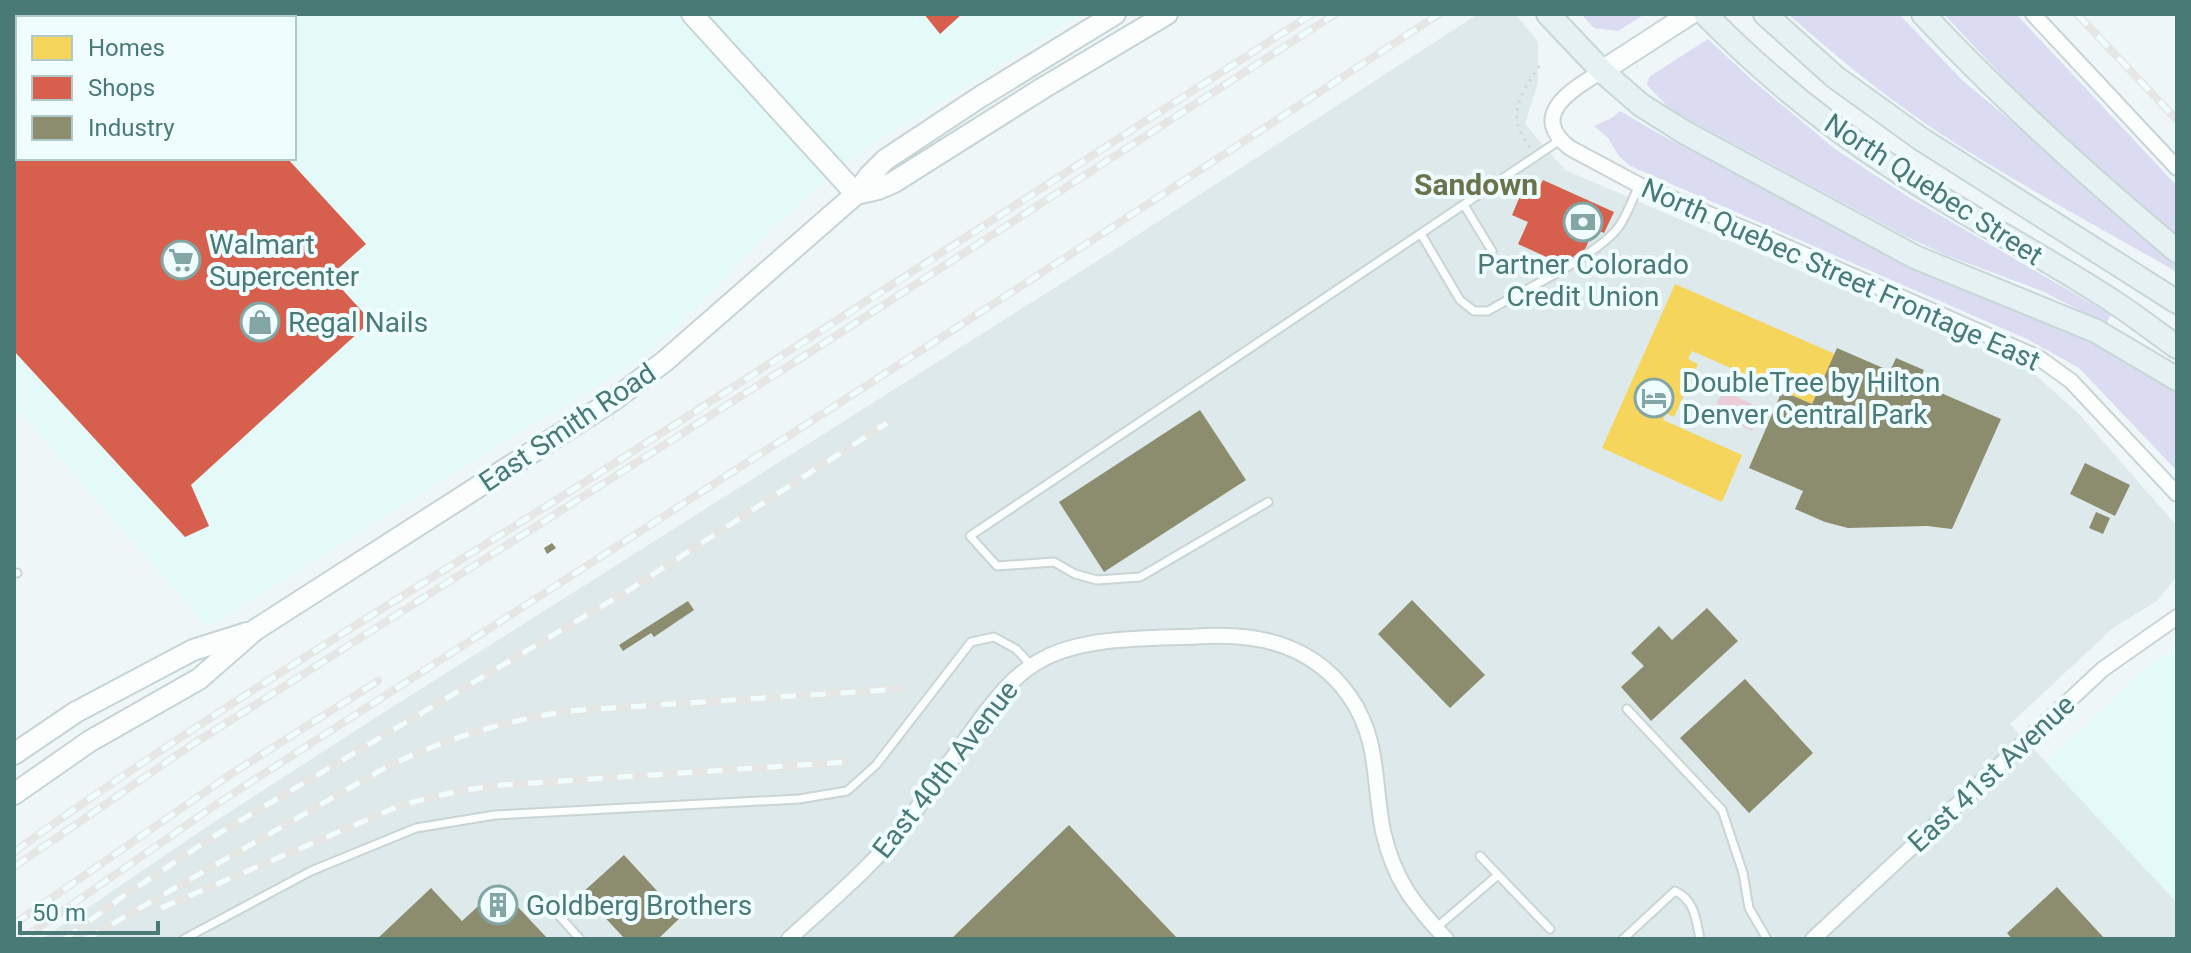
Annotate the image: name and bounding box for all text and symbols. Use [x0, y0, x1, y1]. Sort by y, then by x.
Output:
legend [16, 16, 296, 160]
text: Homes [88, 34, 165, 62]
text: Shops [88, 74, 155, 102]
street label: North Quebec Street [1819, 107, 2049, 272]
text: Industry [88, 114, 175, 142]
district label: Sandown [1414, 167, 1538, 202]
street label: North Quebec Street Frontage East [1636, 171, 2045, 378]
bank icon: Partner Colorado Credit Union [1562, 201, 1604, 243]
place label: Walmart Supercenter [209, 228, 360, 293]
supermarket icon: Walmart Supercenter [160, 239, 202, 281]
place label: Partner Colorado Credit Union [1477, 248, 1689, 313]
shop icon: Regal Nails [239, 301, 281, 343]
place label: Regal Nails [288, 306, 428, 339]
street label: East Smith Road [473, 356, 662, 499]
place label: DoubleTree by Hilton Denver Central Park [1682, 366, 1940, 431]
hotel icon: DoubleTree by Hilton Denver Central Park [1633, 377, 1675, 419]
street label: East 40th Avenue [866, 674, 1025, 865]
street label: East 41st Avenue [1901, 688, 2081, 859]
building icon: Goldberg Brothers [477, 884, 519, 926]
scale bar [20, 885, 158, 935]
place label: Goldberg Brothers [526, 889, 752, 922]
text: 50 m [32, 899, 86, 927]

